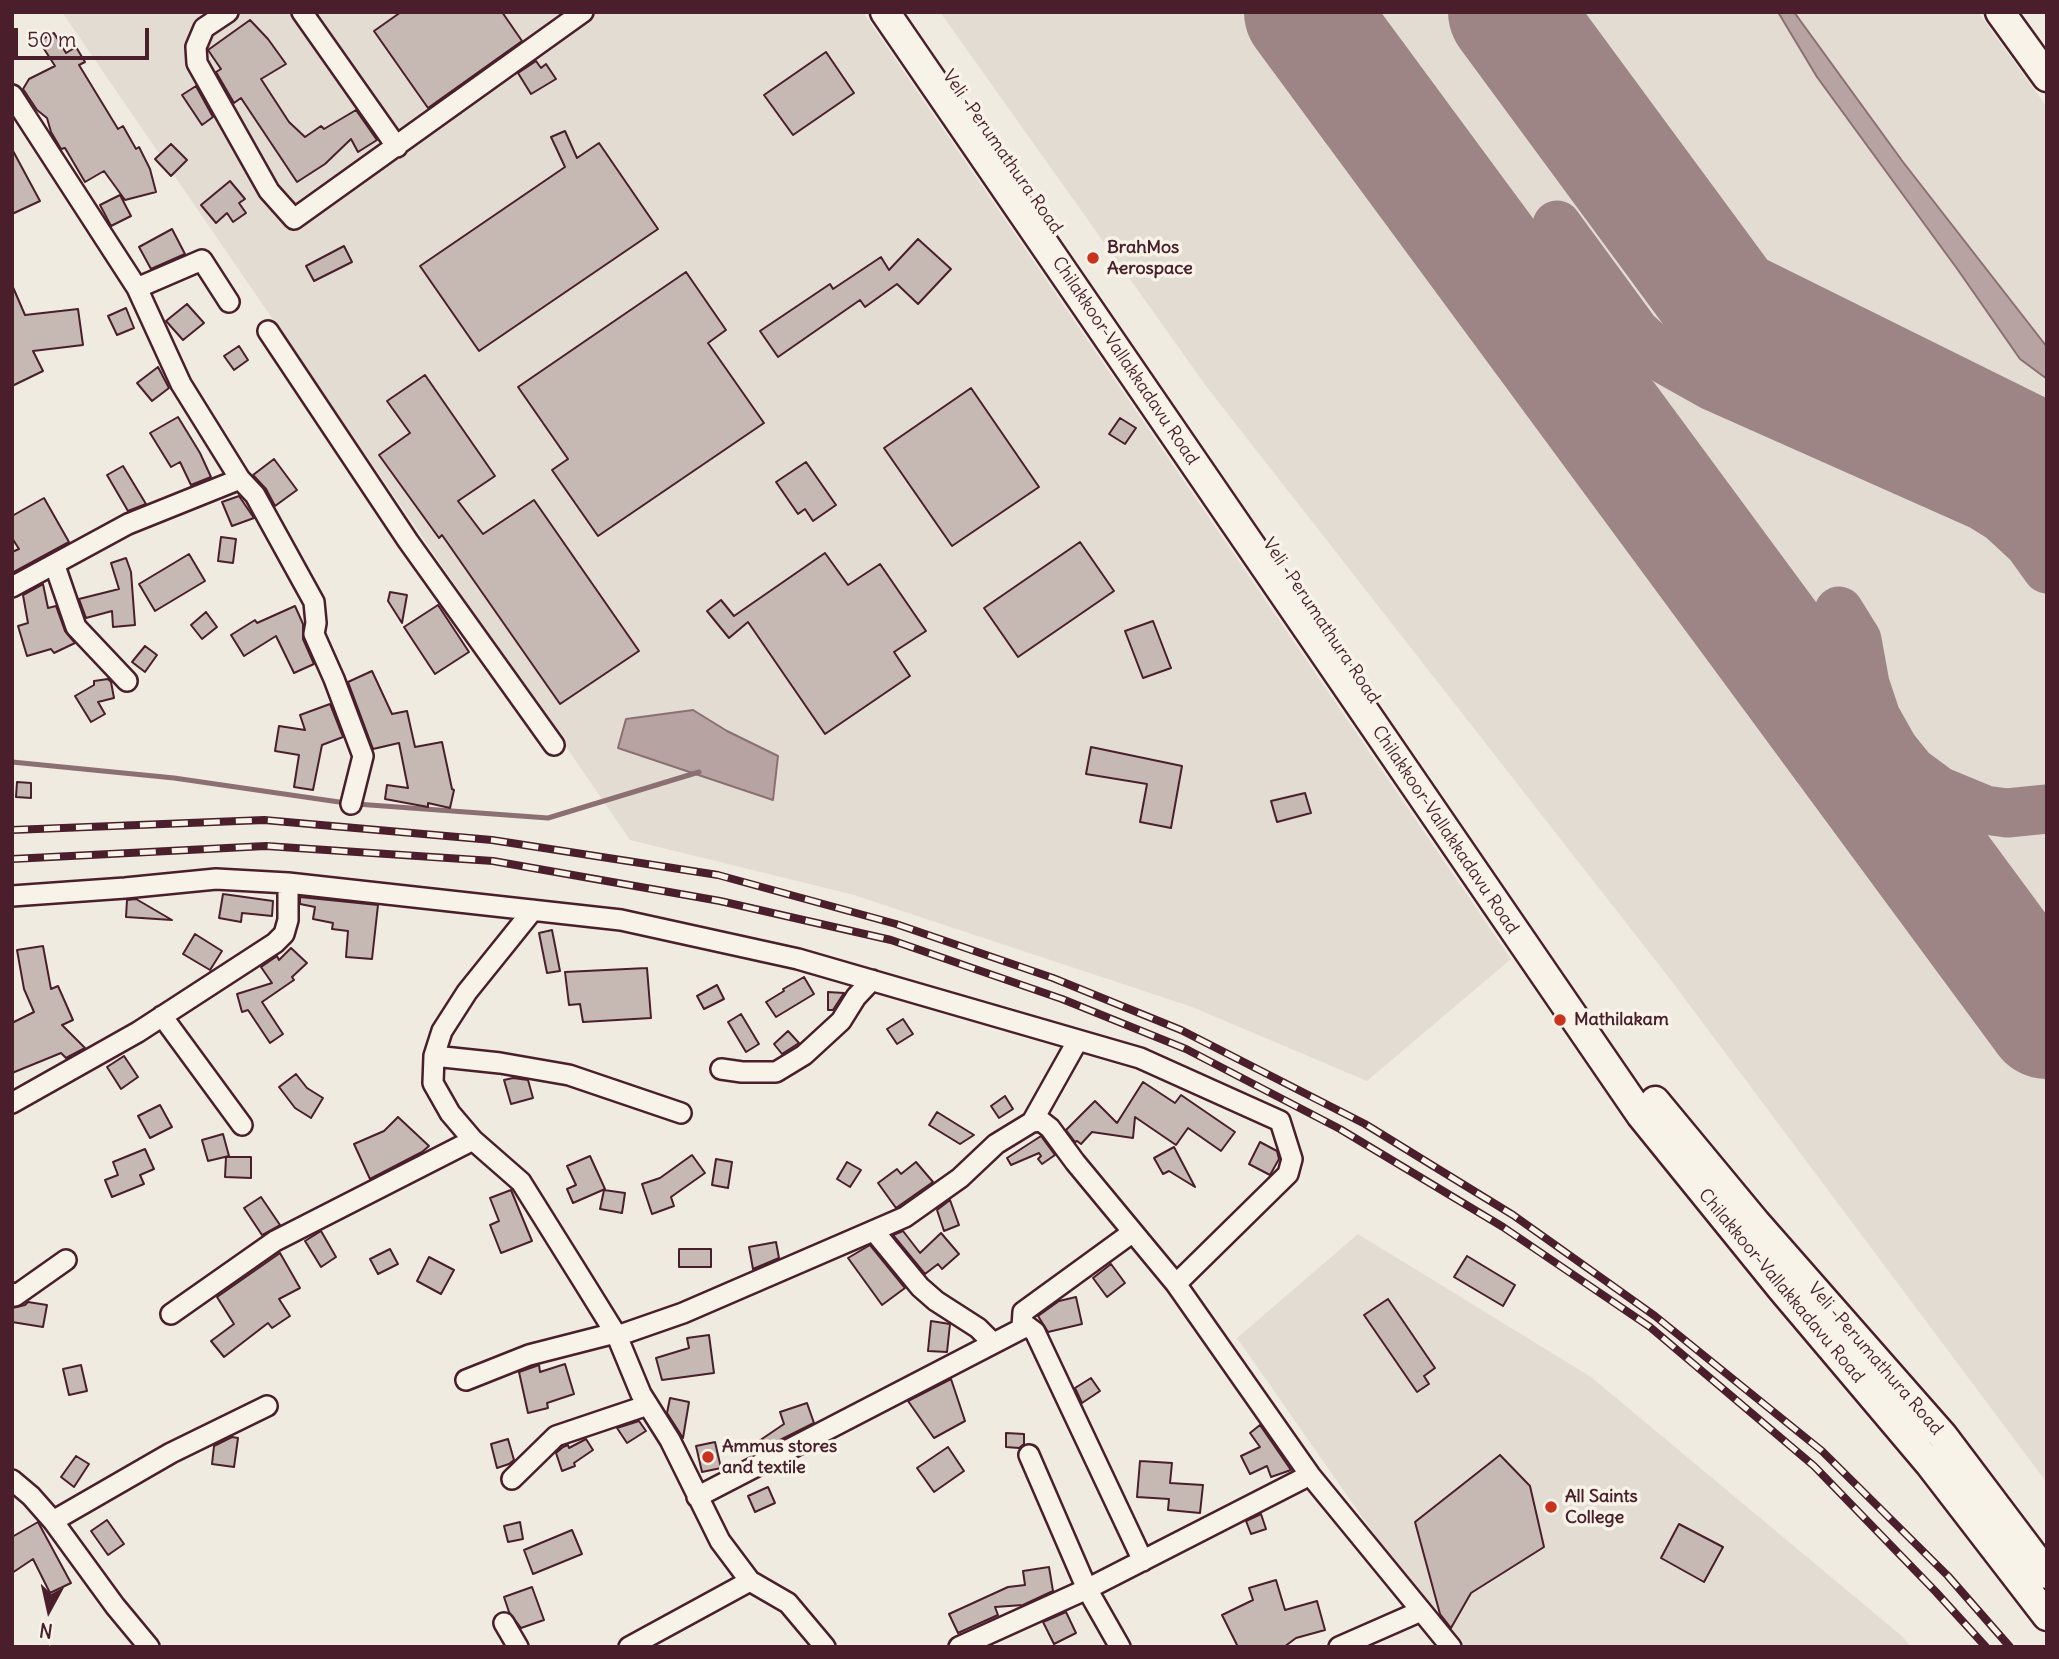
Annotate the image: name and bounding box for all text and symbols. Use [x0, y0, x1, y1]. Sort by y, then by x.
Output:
scale bar [18, 14, 152, 58]
text: 50 m [27, 26, 76, 53]
street label: Veli -Perumathura Road [937, 66, 1067, 238]
place label: BrahMos Aerospace [1107, 237, 1193, 280]
marker: BrahMos Aerospace [1085, 250, 1101, 266]
street label: Chilakkoor-Vallakkadavu Road [1047, 253, 1203, 469]
street label: Veli -Perumathura Road [1258, 534, 1384, 708]
street label: Chilakkoor-Vallakkadavu Road [1367, 722, 1523, 938]
place label: Mathilakam [1574, 1009, 1669, 1031]
marker: Mathilakam [1552, 1012, 1568, 1028]
street label: Chilakkoor-Vallakkadavu Road [1693, 1185, 1869, 1387]
street label: Veli -Perumathura Road [1803, 1278, 1947, 1440]
place label: Ammus stores and textile [722, 1436, 837, 1478]
marker: Ammus stores and textile [700, 1449, 716, 1465]
place label: All Saints College [1565, 1486, 1638, 1528]
marker: All Saints College [1543, 1499, 1559, 1515]
north arrow [14, 1575, 84, 1645]
text: N [38, 1618, 54, 1644]

